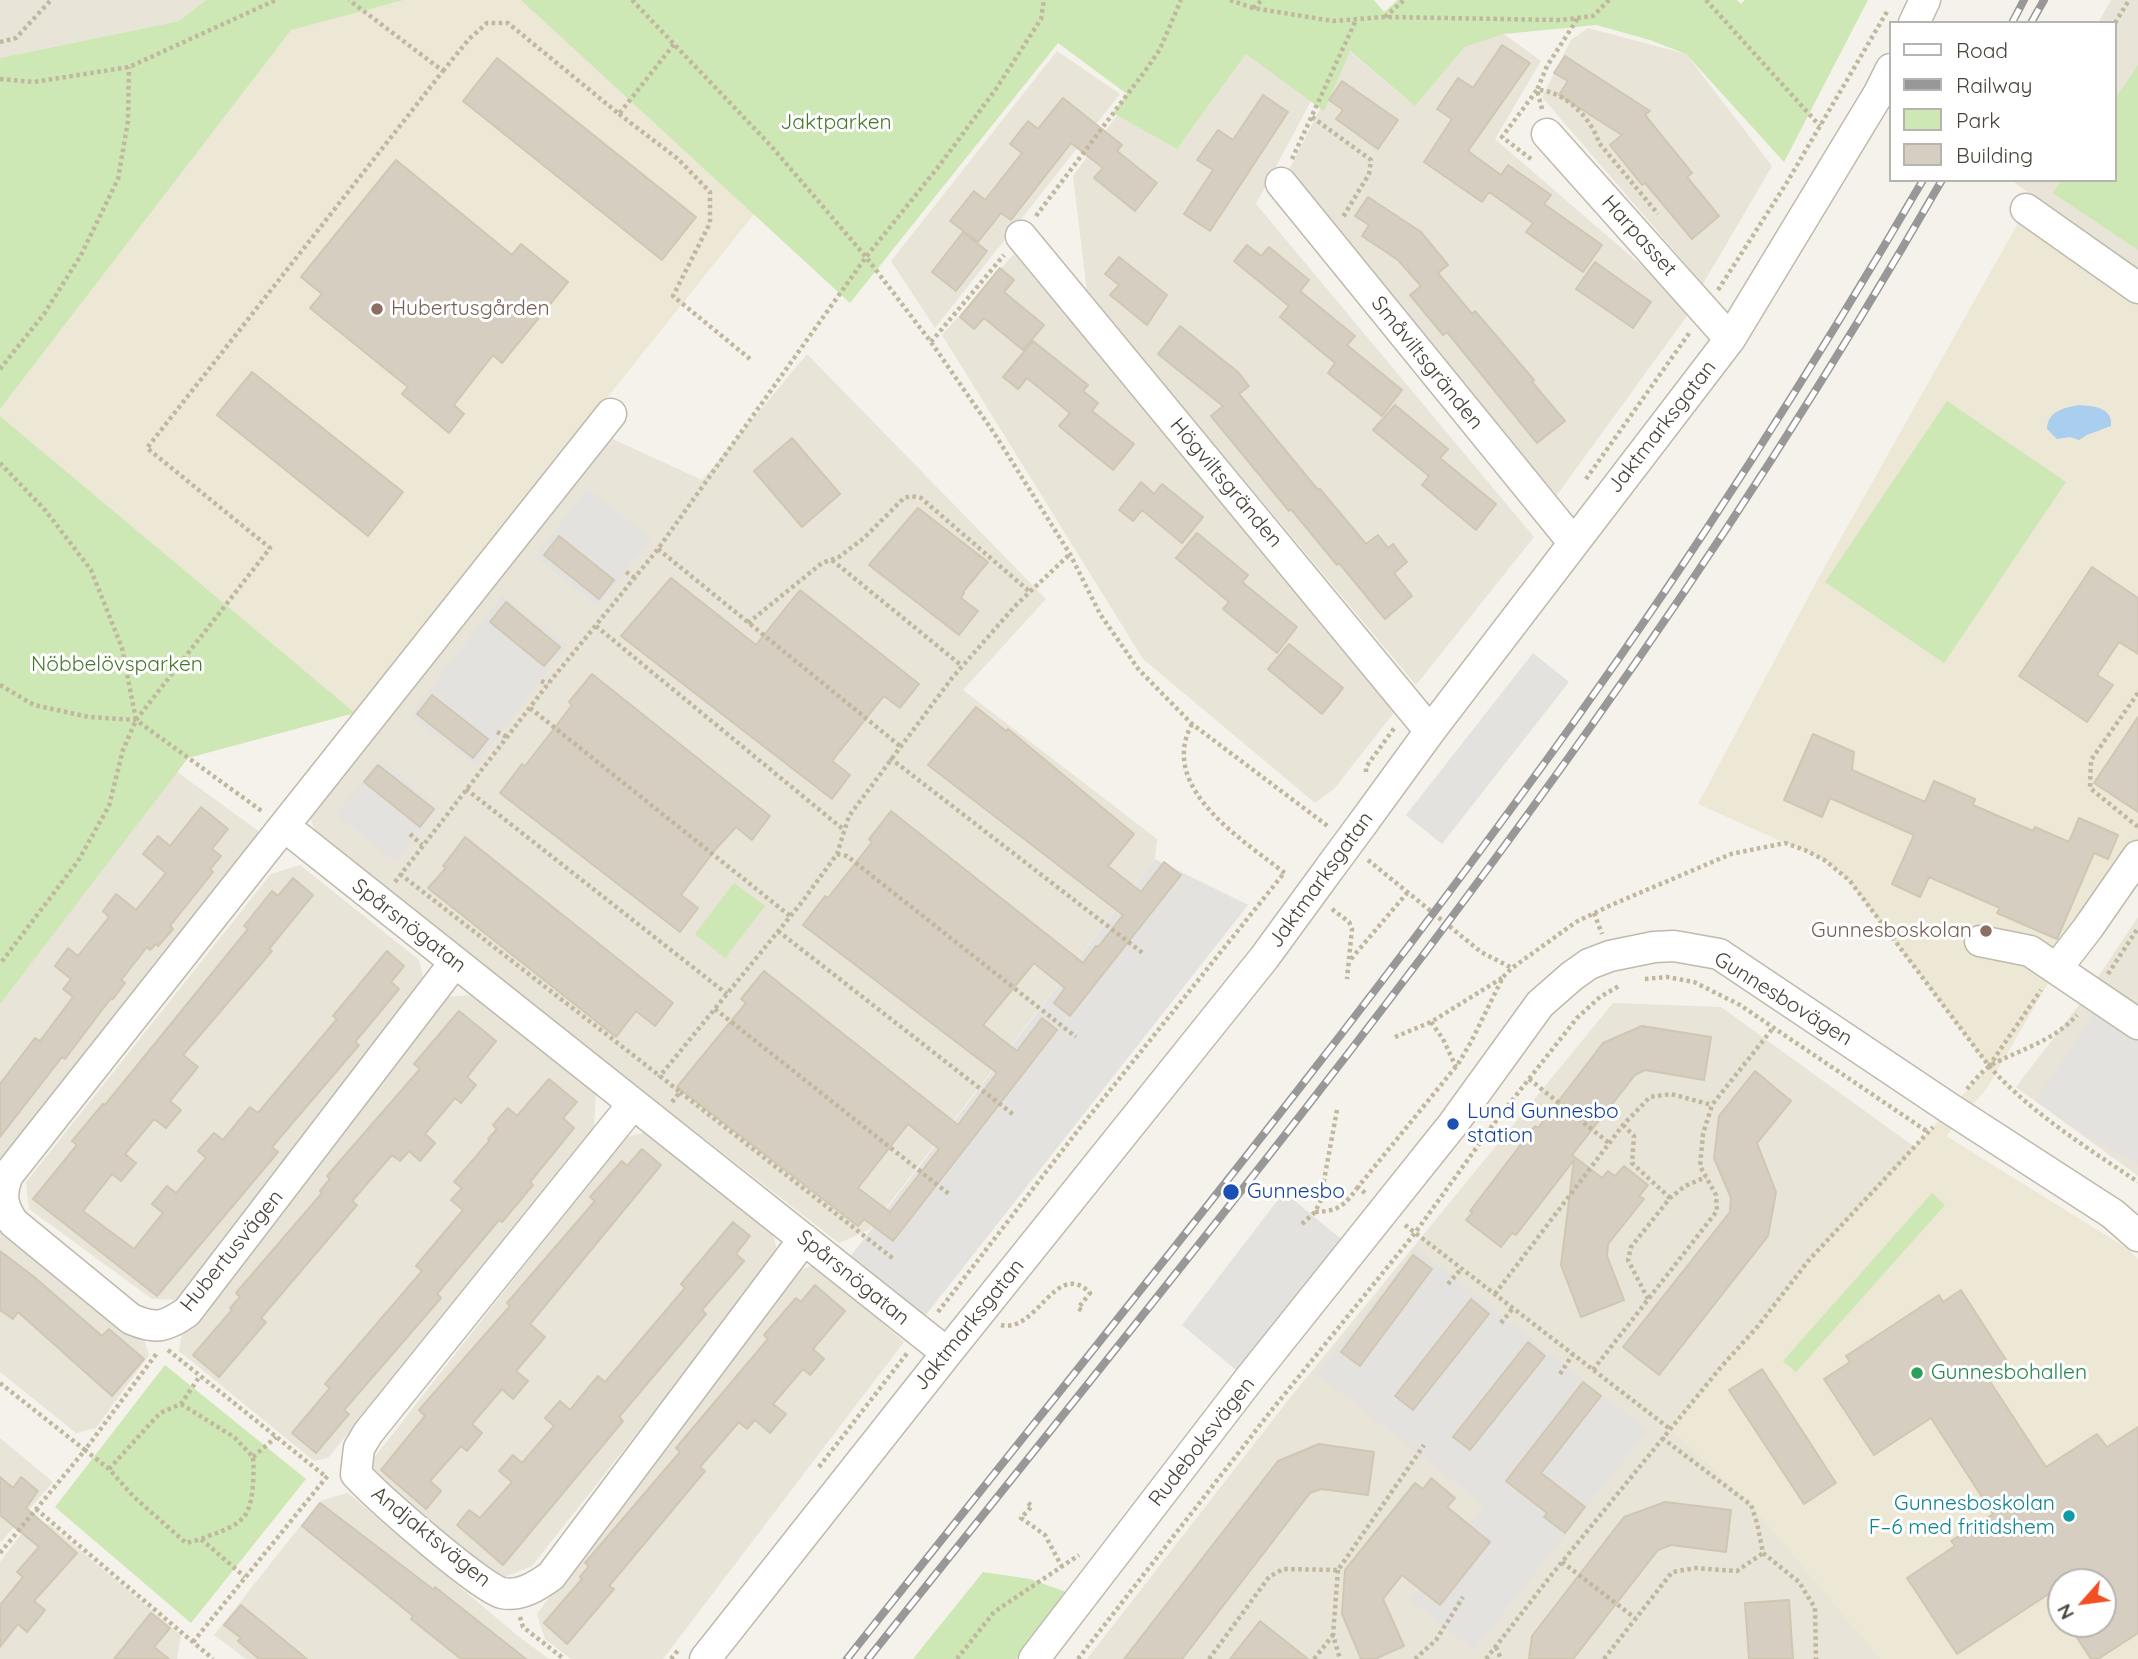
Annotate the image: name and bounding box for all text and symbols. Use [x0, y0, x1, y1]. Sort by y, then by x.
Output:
legend [1890, 21, 2117, 182]
text: Road [1956, 37, 2008, 63]
text: Railway [1956, 72, 2032, 98]
text: Park [1956, 107, 2000, 133]
park label: Jaktparken [780, 110, 892, 136]
text: Building [1956, 142, 2033, 168]
street label: Harpasset [1596, 190, 1682, 282]
street label: Småviltsgränden [1366, 291, 1488, 435]
place label: Hubertusgården [391, 296, 550, 322]
marker: Hubertusgården [369, 301, 385, 317]
street label: Jaktmarksgatan [1602, 356, 1722, 498]
street label: Högviltsgränden [1165, 413, 1287, 553]
park label: Nöbbelövsparken [31, 652, 203, 678]
street label: Jaktmarksgatan [1263, 807, 1379, 953]
street label: Spårsnögatan [347, 874, 471, 978]
place label: Gunnesboskolan [1811, 918, 1972, 944]
marker: Gunnesboskolan [1978, 923, 1994, 939]
street label: Gunnesbovägen [1709, 946, 1857, 1052]
place label: Lund Gunnesbo station [1467, 1099, 1619, 1149]
marker: Lund Gunnesbo station [1445, 1116, 1461, 1132]
place label: Gunnesbo [1247, 1179, 1345, 1205]
marker: Gunnesbo [1221, 1182, 1241, 1202]
street label: Hubertusvägen [175, 1185, 289, 1317]
street label: Spårsnögatan [792, 1225, 914, 1331]
street label: Jaktmarksgatan [908, 1254, 1030, 1396]
place label: Gunnesbohallen [1931, 1360, 2087, 1386]
marker: Gunnesbohallen [1909, 1365, 1925, 1381]
street label: Rudeboksvägen [1144, 1372, 1260, 1512]
street label: Andjaktsvägen [366, 1481, 496, 1593]
place label: Gunnesboskolan F–6 med fritidshem [1869, 1491, 2055, 1541]
marker: Gunnesboskolan F–6 med fritidshem [2061, 1508, 2077, 1524]
north arrow [2047, 1568, 2117, 1638]
text: N [2051, 1600, 2079, 1624]

